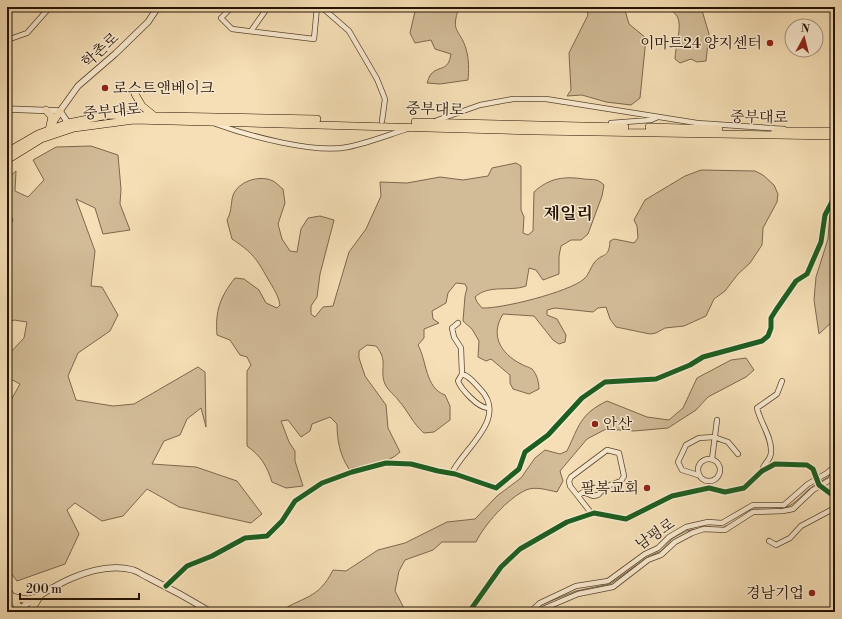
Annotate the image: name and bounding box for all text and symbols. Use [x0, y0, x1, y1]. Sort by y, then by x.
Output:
north arrow [784, 18, 824, 58]
text: N [800, 22, 811, 37]
street label: 학촌로 [78, 28, 123, 72]
place label: 이마트24 양지센터 [640, 34, 762, 53]
marker: 이마트24 양지센터 [765, 38, 775, 48]
place label: 로스트앤베이크 [113, 79, 215, 98]
marker: 로스트앤베이크 [100, 83, 110, 93]
street label: 중부대로 [82, 99, 142, 123]
street label: 중부대로 [406, 99, 465, 120]
street label: 중부대로 [730, 107, 789, 128]
district label: 제일리 [543, 203, 593, 225]
place label: 안산 [603, 415, 632, 434]
marker: 안산 [590, 419, 600, 429]
place label: 팔복교회 [581, 479, 639, 498]
marker: 팔복교회 [642, 483, 652, 493]
street label: 남평로 [632, 514, 679, 554]
scale bar [20, 575, 139, 601]
text: 200 m [26, 582, 62, 597]
place label: 경남기업 [746, 584, 804, 603]
marker: 경남기업 [807, 588, 817, 598]

